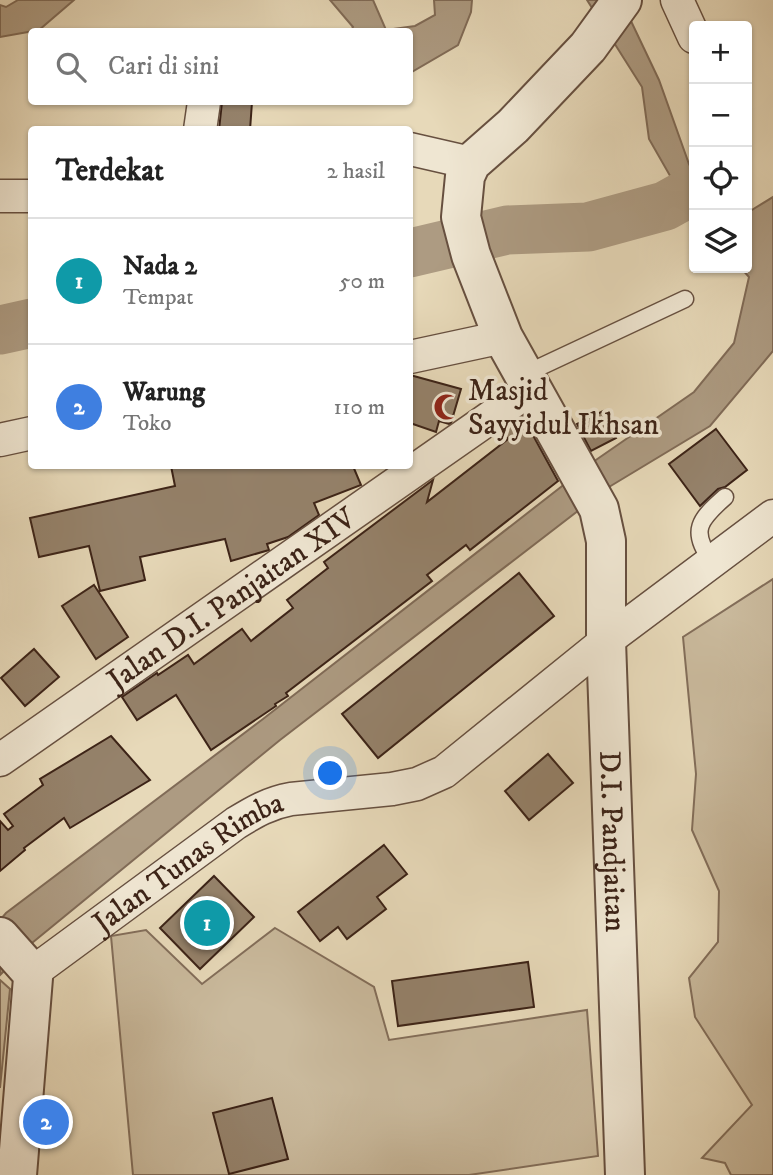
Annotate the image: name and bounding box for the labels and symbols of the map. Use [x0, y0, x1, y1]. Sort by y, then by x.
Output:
place label: Masjid Sayyidul Ikhsan [468, 373, 659, 444]
mosque icon: Masjid Sayyidul Ikhsan [432, 392, 462, 422]
street label: Jalan D.I. Panjaitan XIV [98, 500, 364, 701]
street label: D.I. Pandjaitan [590, 750, 633, 933]
your location [313, 756, 347, 790]
street label: Jalan Tunas Rimba [84, 785, 288, 944]
pin: 1 [184, 897, 230, 949]
pin: 2 [23, 1096, 69, 1148]

